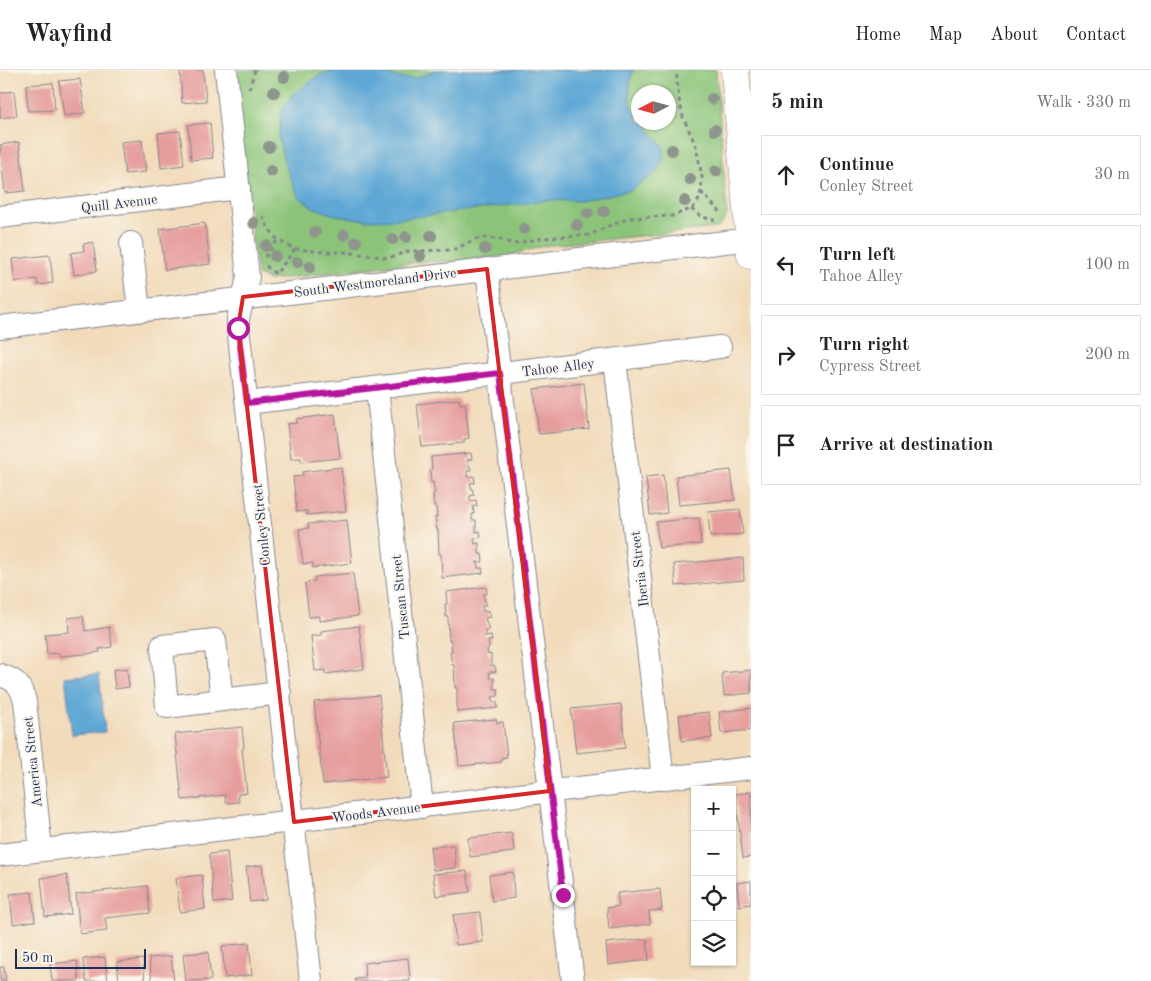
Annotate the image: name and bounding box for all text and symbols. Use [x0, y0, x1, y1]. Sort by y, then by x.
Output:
text: Wayfind [25, 23, 112, 47]
text: Home [855, 26, 901, 44]
text: Map [929, 26, 962, 44]
text: About [990, 26, 1038, 44]
text: Contact [1066, 26, 1126, 44]
north arrow [631, 85, 676, 130]
text: 5 min [771, 92, 824, 113]
text: Walk · 330 m [1036, 95, 1131, 111]
text: Continue [819, 156, 894, 175]
icon: ahead [772, 161, 800, 189]
text: 30 m [1094, 167, 1130, 183]
text: Conley Street [819, 179, 913, 195]
street label: Quill Avenue [80, 192, 158, 216]
text: Turn left [819, 246, 896, 265]
icon: left [772, 251, 800, 279]
text: 100 m [1085, 257, 1130, 273]
street label: South Westmoreland Drive [293, 266, 457, 300]
text: Tahoe Alley [819, 269, 903, 285]
route start [227, 317, 250, 340]
text: Turn right [819, 336, 909, 355]
icon: right [772, 341, 800, 369]
text: 200 m [1085, 347, 1130, 363]
street label: Tahoe Alley [521, 357, 596, 379]
text: Cypress Street [819, 359, 921, 375]
icon: arrive [772, 431, 800, 459]
text: Arrive at destination [819, 436, 993, 455]
street label: Conley Street [251, 483, 273, 567]
street label: Iberia Street [628, 530, 652, 608]
street label: Tuscan Street [390, 554, 412, 640]
street label: America Street [21, 715, 45, 808]
map controls [691, 786, 736, 966]
button: + [691, 786, 736, 831]
street label: Woods Avenue [331, 801, 421, 825]
button: − [691, 831, 736, 876]
button: locate [691, 876, 736, 921]
route end [552, 884, 575, 907]
button: layers [691, 921, 736, 966]
scale bar [15, 946, 146, 969]
text: 50 m [22, 951, 53, 965]

